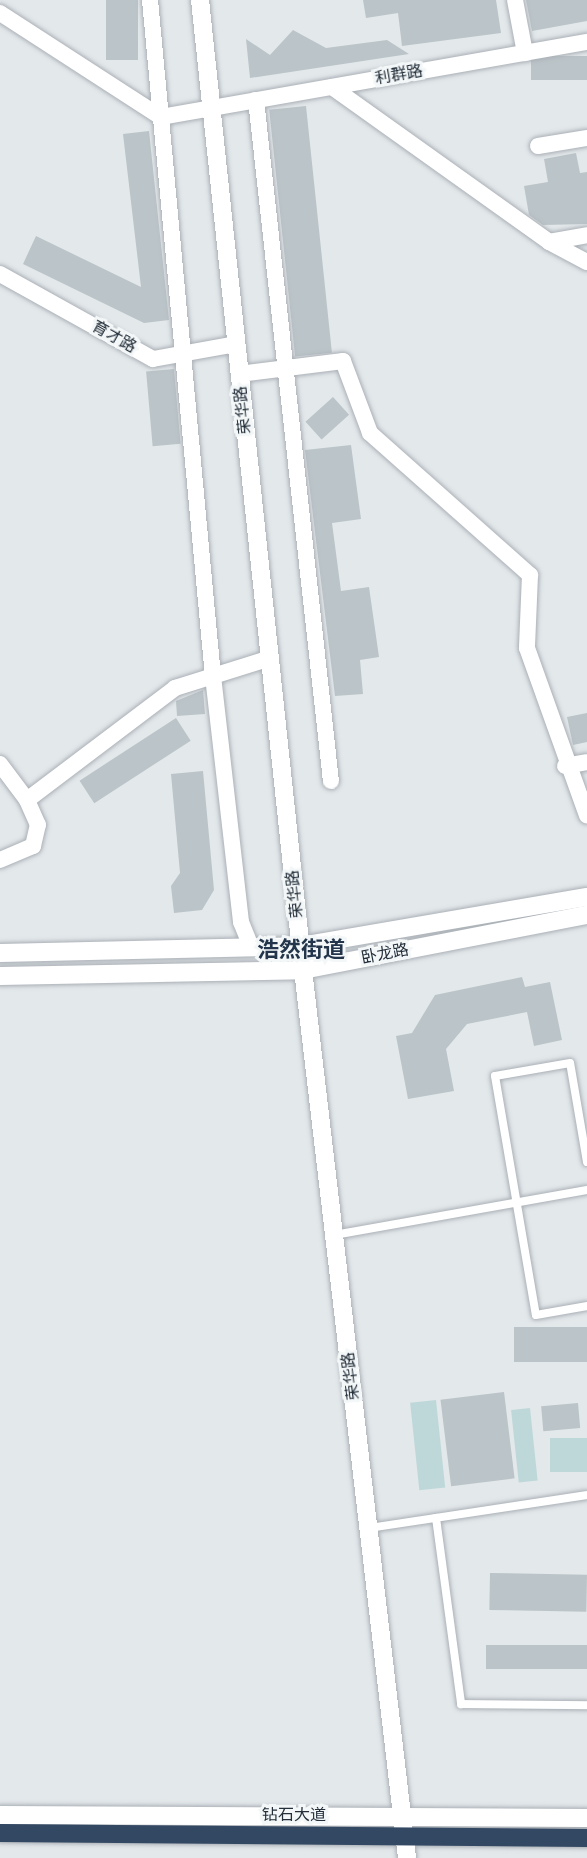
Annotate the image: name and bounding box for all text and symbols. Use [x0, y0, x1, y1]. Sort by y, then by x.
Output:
street label: 利群路 [374, 61, 424, 89]
street label: 育才路 [88, 317, 140, 357]
street label: 荣华路 [231, 385, 255, 435]
street label: 荣华路 [283, 869, 307, 919]
district label: 浩然街道 [257, 937, 345, 963]
street label: 卧龙路 [360, 940, 410, 968]
street label: 荣华路 [339, 1351, 363, 1401]
street label: 钻石大道 [262, 1805, 326, 1825]

